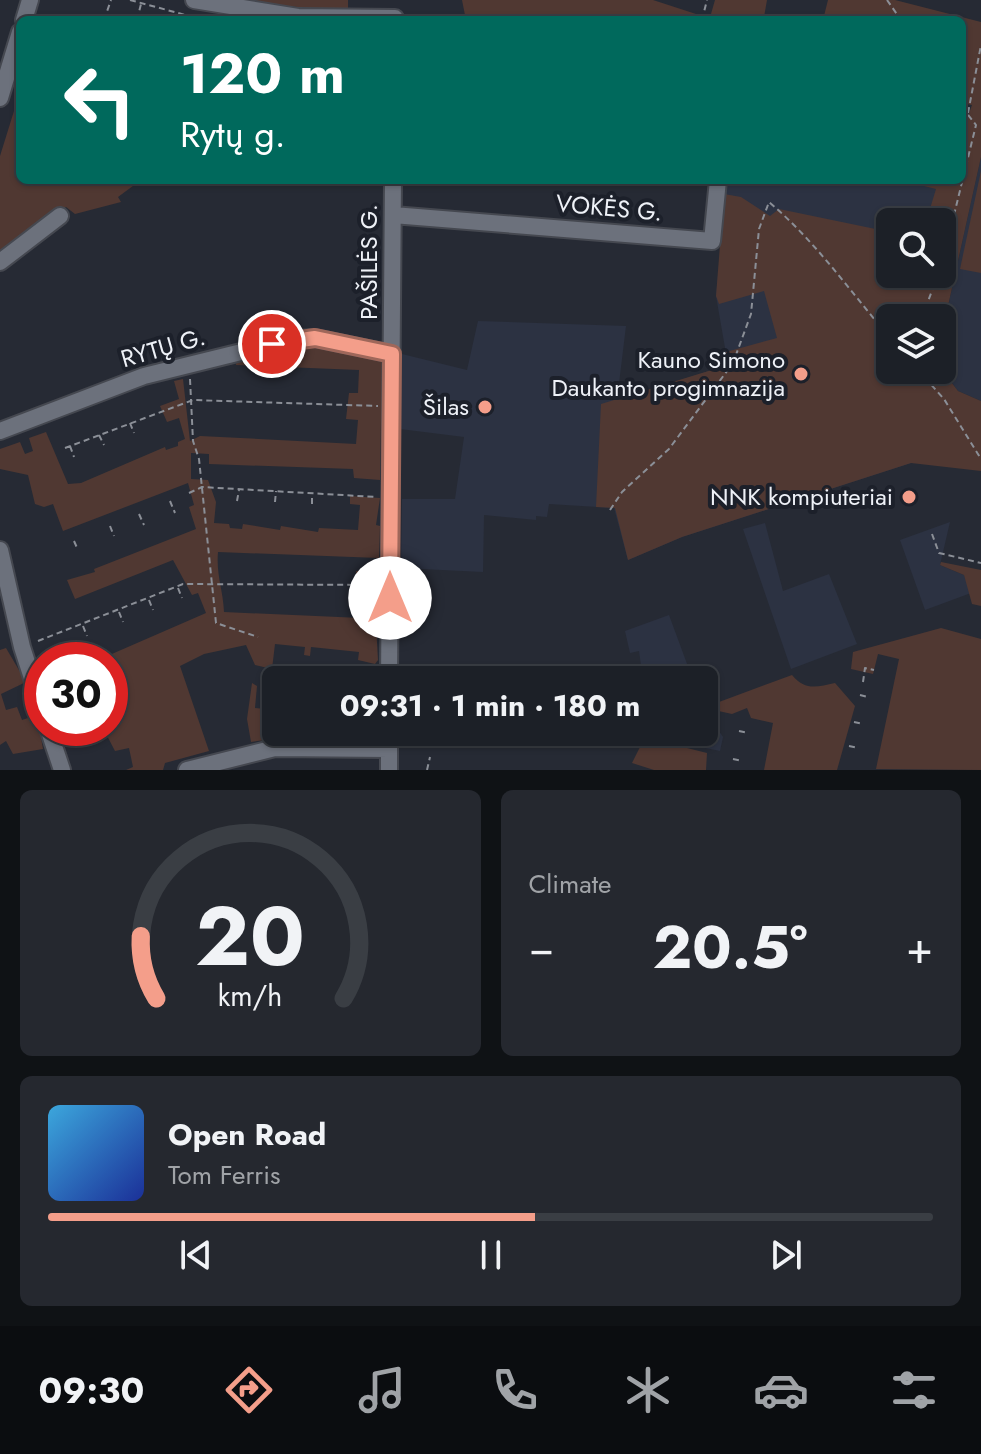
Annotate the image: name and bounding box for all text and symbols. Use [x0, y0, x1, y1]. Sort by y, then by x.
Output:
text: 120 m [180, 33, 345, 114]
icon: left [48, 48, 152, 152]
text: Rytų g. [180, 108, 286, 160]
street label: VOKĖS G. [554, 185, 664, 230]
street label: PAŠILĖS G. [351, 204, 386, 320]
map controls [876, 208, 956, 384]
button: search [876, 208, 956, 288]
button: layers [876, 304, 956, 384]
pin [238, 310, 306, 378]
street label: RYTŲ G. [117, 319, 209, 376]
icon: arrive [250, 322, 294, 366]
place label: Kauno Simono Daukanto progimnazija [552, 342, 785, 405]
marker: Kauno Simono Daukanto progimnazija [792, 365, 810, 383]
place label: Šilas [423, 389, 469, 424]
marker: Šilas [476, 398, 494, 416]
place label: NNK kompiuteriai [710, 479, 893, 514]
marker: NNK kompiuteriai [900, 488, 918, 506]
position arrow [348, 556, 432, 640]
speed limit sign: 30 [24, 642, 128, 746]
text: 09:31 · 1 min · 180 m [340, 684, 640, 727]
text: Climate [529, 865, 611, 903]
text: 20 [195, 876, 305, 996]
text: 20.5° [653, 904, 808, 991]
text: − [529, 916, 554, 980]
text: + [906, 916, 933, 980]
text: km/h [218, 975, 283, 1017]
text: Open Road [168, 1113, 326, 1156]
text: Tom Ferris [168, 1156, 280, 1194]
icon: previous [174, 1233, 218, 1277]
icon: pause [469, 1233, 513, 1277]
icon: next [764, 1233, 808, 1277]
icon: directions [221, 1362, 277, 1418]
icon: music [354, 1362, 410, 1418]
icon: phone [487, 1362, 543, 1418]
icon: climate [620, 1362, 676, 1418]
icon: car [753, 1362, 809, 1418]
icon: filters [886, 1362, 942, 1418]
text: 09:30 [39, 1364, 144, 1416]

